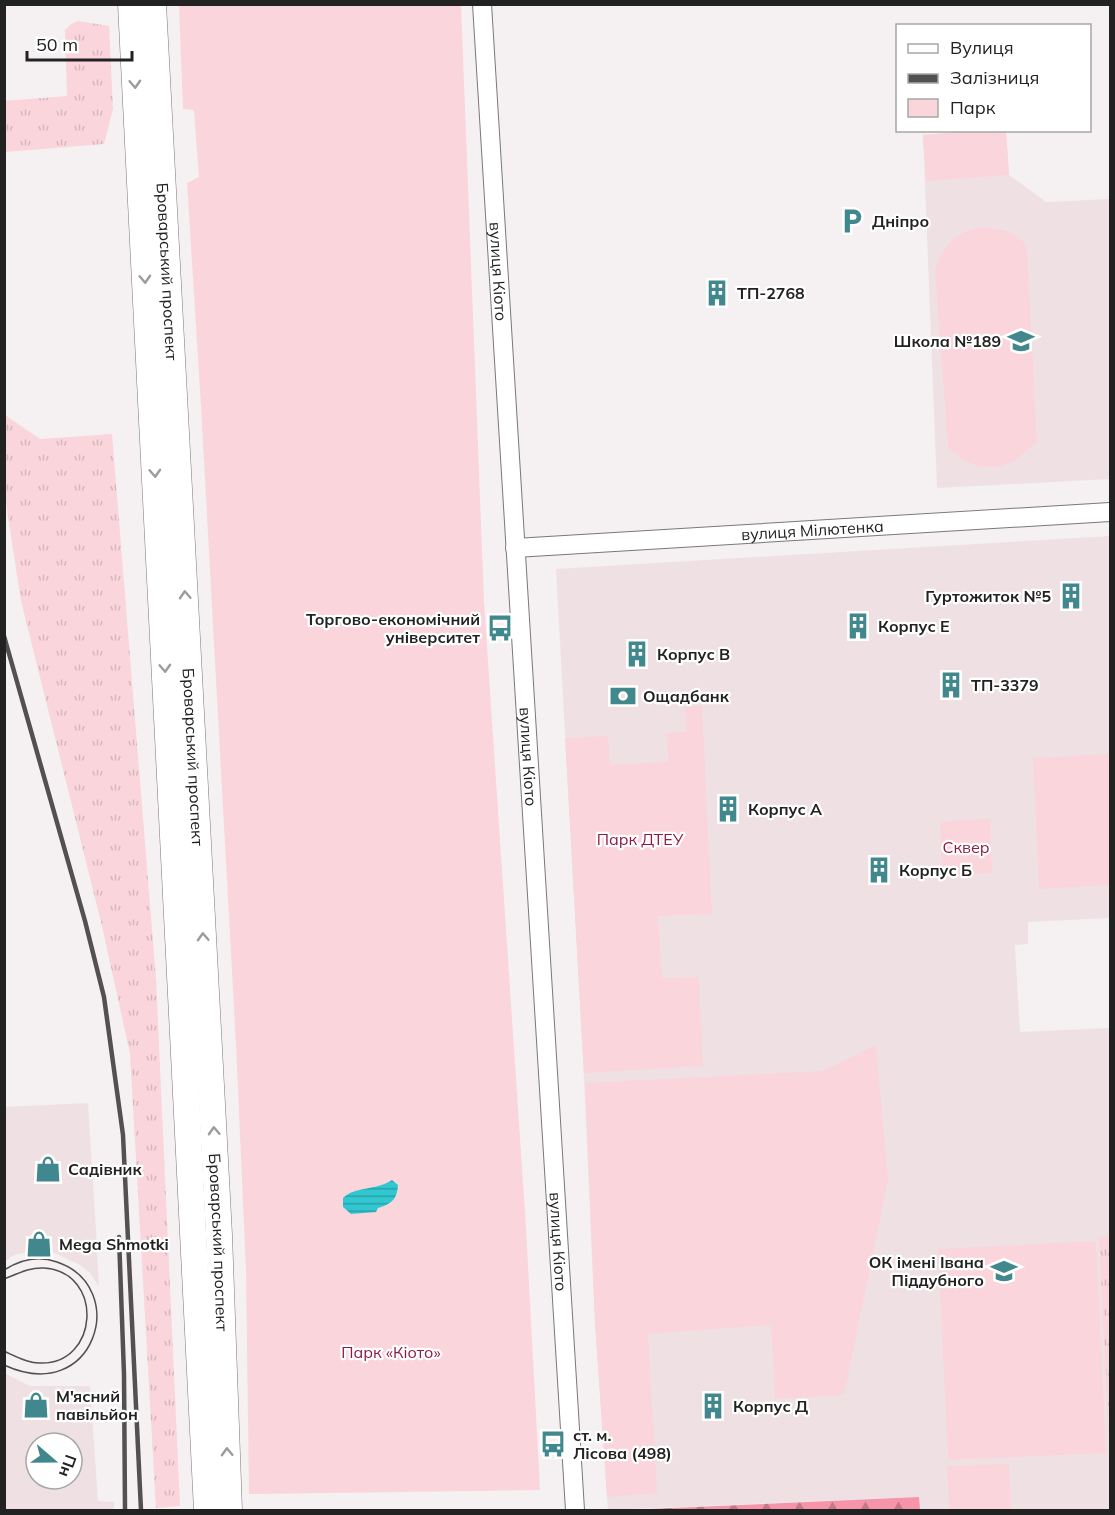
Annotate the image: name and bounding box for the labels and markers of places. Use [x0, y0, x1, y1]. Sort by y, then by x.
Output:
parking icon: Дніпро [837, 206, 867, 236]
place label: Дніпро [872, 211, 929, 231]
building icon: ТП-2768 [702, 278, 732, 308]
place label: ТП-2768 [737, 283, 805, 303]
school or university icon: Школа №189 [1006, 326, 1036, 356]
place label: Школа №189 [894, 331, 1001, 351]
building icon: Гуртожиток №5 [1056, 581, 1086, 611]
place label: Гуртожиток №5 [925, 586, 1051, 606]
place label: Торгово-економічний університет [306, 609, 480, 647]
building icon: Корпус Е [843, 611, 873, 641]
bus stop icon: Торгово-економічний університет [485, 613, 515, 643]
place label: Корпус Е [878, 616, 950, 636]
building icon: Корпус В [622, 639, 652, 669]
place label: Корпус В [657, 644, 730, 664]
building icon: ТП-3379 [936, 670, 966, 700]
place label: ТП-3379 [971, 675, 1039, 695]
bank icon: Ощадбанк [608, 681, 638, 711]
place label: Ощадбанк [643, 686, 730, 706]
building icon: Корпус А [713, 794, 743, 824]
place label: Корпус А [748, 799, 822, 819]
building icon: Корпус Б [864, 855, 894, 885]
place label: Корпус Б [899, 860, 972, 880]
shop icon: Садівник [33, 1154, 63, 1184]
place label: Садівник [68, 1159, 142, 1179]
shop icon: Mega Shmotki [24, 1229, 54, 1259]
place label: Mega Shmotki [59, 1234, 169, 1254]
place label: ОК імені Івана Піддубного [869, 1252, 984, 1290]
school or university icon: ОК імені Івана Піддубного [989, 1256, 1019, 1286]
place label: М'ясний павільйон [56, 1386, 138, 1424]
shop icon: М'ясний павільйон [21, 1390, 51, 1420]
building icon: Корпус Д [698, 1391, 728, 1421]
place label: Корпус Д [733, 1396, 808, 1416]
place label: ст. м. Лісова (498) [573, 1425, 672, 1463]
bus stop icon: ст. м. Лісова (498) [538, 1429, 568, 1459]

